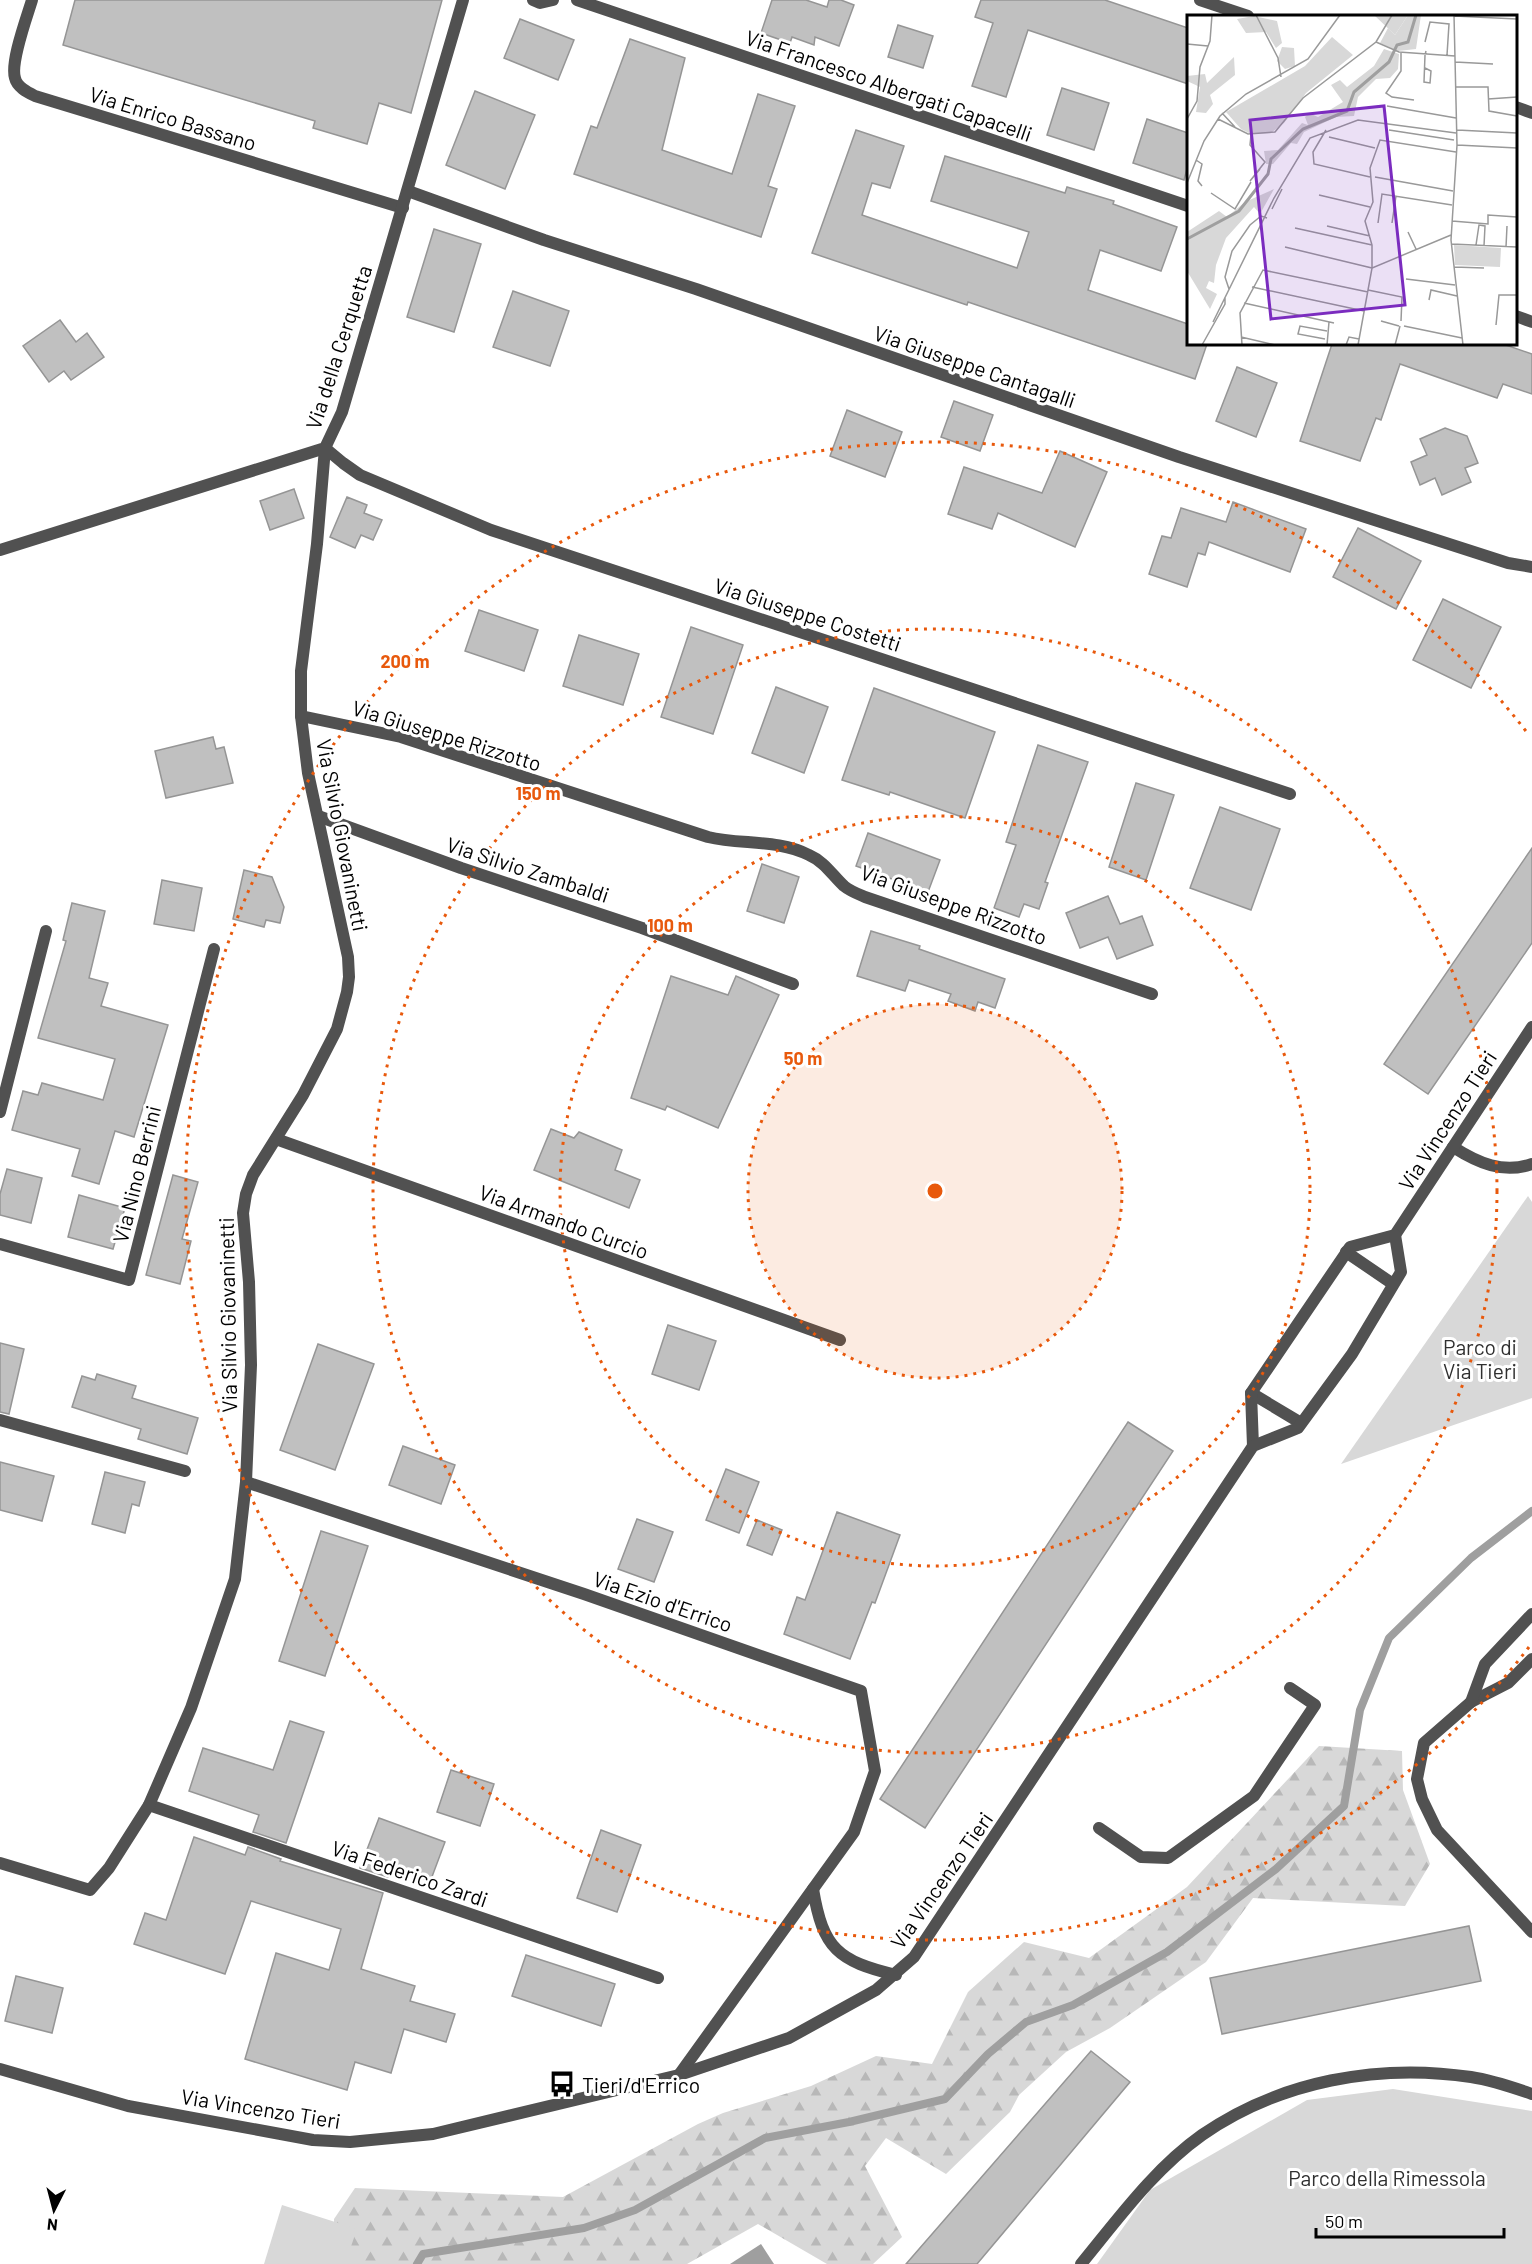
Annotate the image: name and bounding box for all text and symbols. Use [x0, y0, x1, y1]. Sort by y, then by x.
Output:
inset map [1187, 15, 1517, 345]
street label: Via Francesco Albergati Capacelli [742, 24, 1036, 146]
street label: Via Enrico Bassano [87, 81, 259, 155]
street label: Via della Cerquetta [300, 262, 376, 432]
street label: Via Giuseppe Cantagalli [871, 320, 1079, 412]
street label: Via Giuseppe Costetti [711, 572, 905, 656]
text: 200 m [380, 650, 430, 672]
street label: Via Giuseppe Rizzotto [349, 694, 545, 776]
street label: Via Silvio Giovaninetti [312, 737, 374, 933]
text: 150 m [516, 782, 560, 804]
street label: Via Silvio Zambaldi [444, 831, 612, 907]
street label: Via Giuseppe Rizzotto [857, 859, 1051, 949]
text: 100 m [647, 914, 693, 936]
street label: Via Vincenzo Tieri [1393, 1046, 1501, 1194]
text: 50 m [784, 1047, 822, 1069]
street label: Via Nino Berrini [107, 1103, 165, 1245]
street label: Via Armando Curcio [476, 1179, 652, 1263]
centre of rings [925, 1181, 945, 1201]
street label: Via Silvio Giovaninetti [213, 1217, 241, 1413]
park label: Parco di Via Tieri [1443, 1334, 1517, 1383]
street label: Via Ezio d'Errico [590, 1565, 736, 1637]
street label: Via Vincenzo Tieri [885, 1807, 997, 1953]
street label: Via Federico Zardi [329, 1835, 491, 1911]
bus stop icon: Tieri/d'Errico [547, 2069, 577, 2099]
place label: Tieri/d'Errico [582, 2072, 700, 2097]
street label: Via Vincenzo Tieri [179, 2083, 343, 2133]
park label: Parco della Rimessola [1288, 2165, 1486, 2190]
north arrow [24, 2180, 84, 2240]
scale bar [1316, 2201, 1504, 2239]
text: 50 m [1325, 2210, 1363, 2232]
text: N [46, 2215, 59, 2235]

